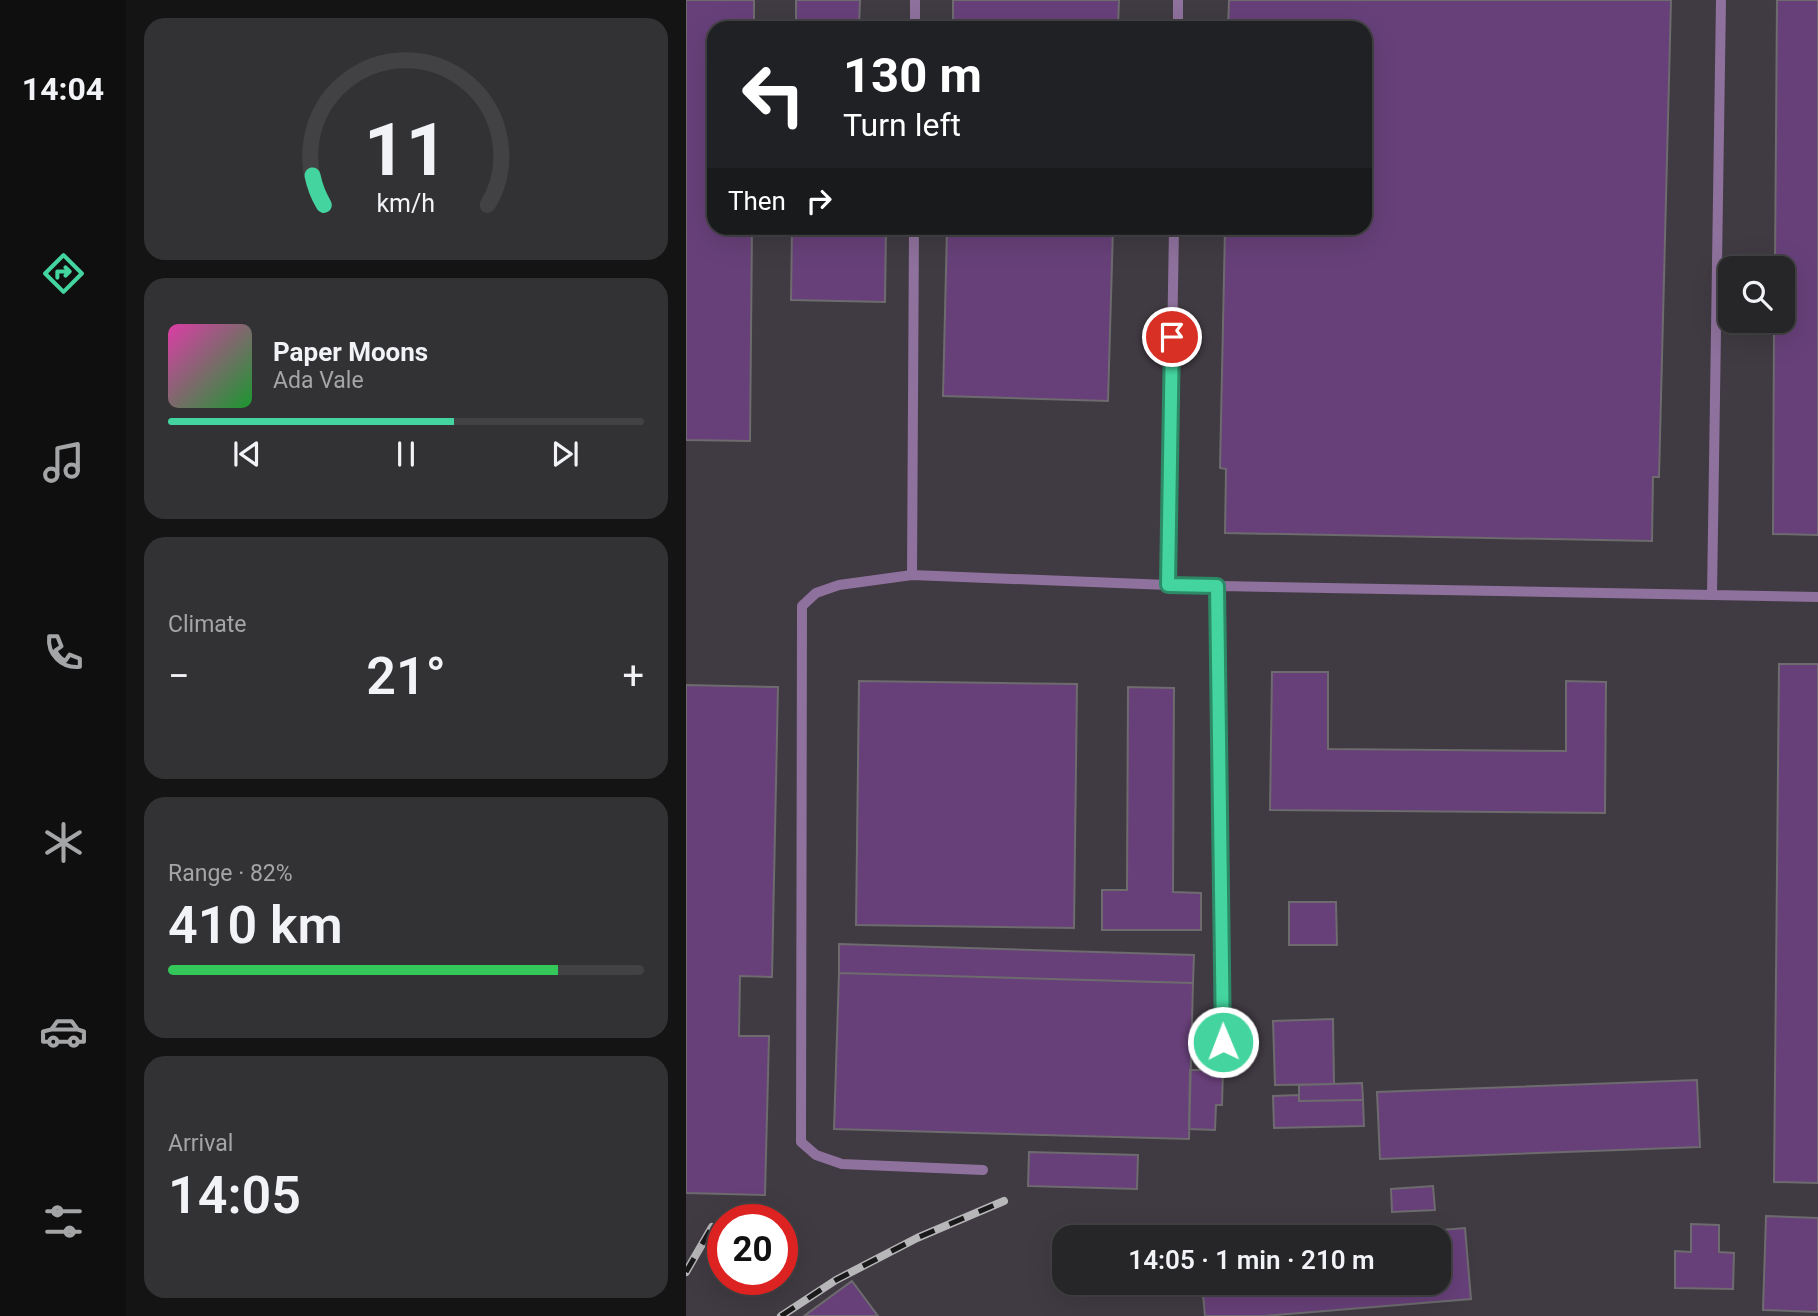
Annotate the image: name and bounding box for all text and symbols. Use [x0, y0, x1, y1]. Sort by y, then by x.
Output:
text: 130 m [843, 47, 982, 104]
icon: left [728, 49, 819, 140]
text: 14:04 [22, 70, 104, 108]
text: Turn left [843, 106, 961, 144]
text: 11 [364, 107, 448, 193]
icon: right [800, 182, 838, 220]
text: Then [728, 186, 786, 216]
text: km/h [377, 189, 435, 218]
icon: directions [39, 249, 88, 298]
map controls [1718, 256, 1795, 333]
button: search [1718, 256, 1795, 333]
pin [1142, 307, 1202, 367]
icon: arrive [1153, 318, 1191, 356]
text: Paper Moons [273, 337, 428, 367]
text: Ada Vale [273, 367, 364, 394]
icon: previous [228, 435, 266, 473]
icon: pause [387, 435, 425, 473]
icon: next [546, 435, 584, 473]
icon: music [39, 438, 88, 487]
text: Climate [168, 611, 247, 638]
icon: phone [39, 628, 88, 677]
text: 21° [366, 646, 446, 707]
text: − [168, 654, 190, 698]
text: + [622, 654, 644, 698]
icon: climate [39, 818, 88, 867]
text: Range · 82% [168, 860, 293, 887]
text: 410 km [168, 895, 343, 956]
position arrow [1186, 1005, 1260, 1079]
icon: car [39, 1007, 88, 1056]
text: Arrival [168, 1130, 233, 1157]
text: 14:05 [168, 1165, 301, 1226]
icon: filters [39, 1197, 88, 1246]
speed limit sign: 20 [707, 1204, 798, 1295]
text: 14:05 · 1 min · 210 m [1128, 1245, 1375, 1275]

